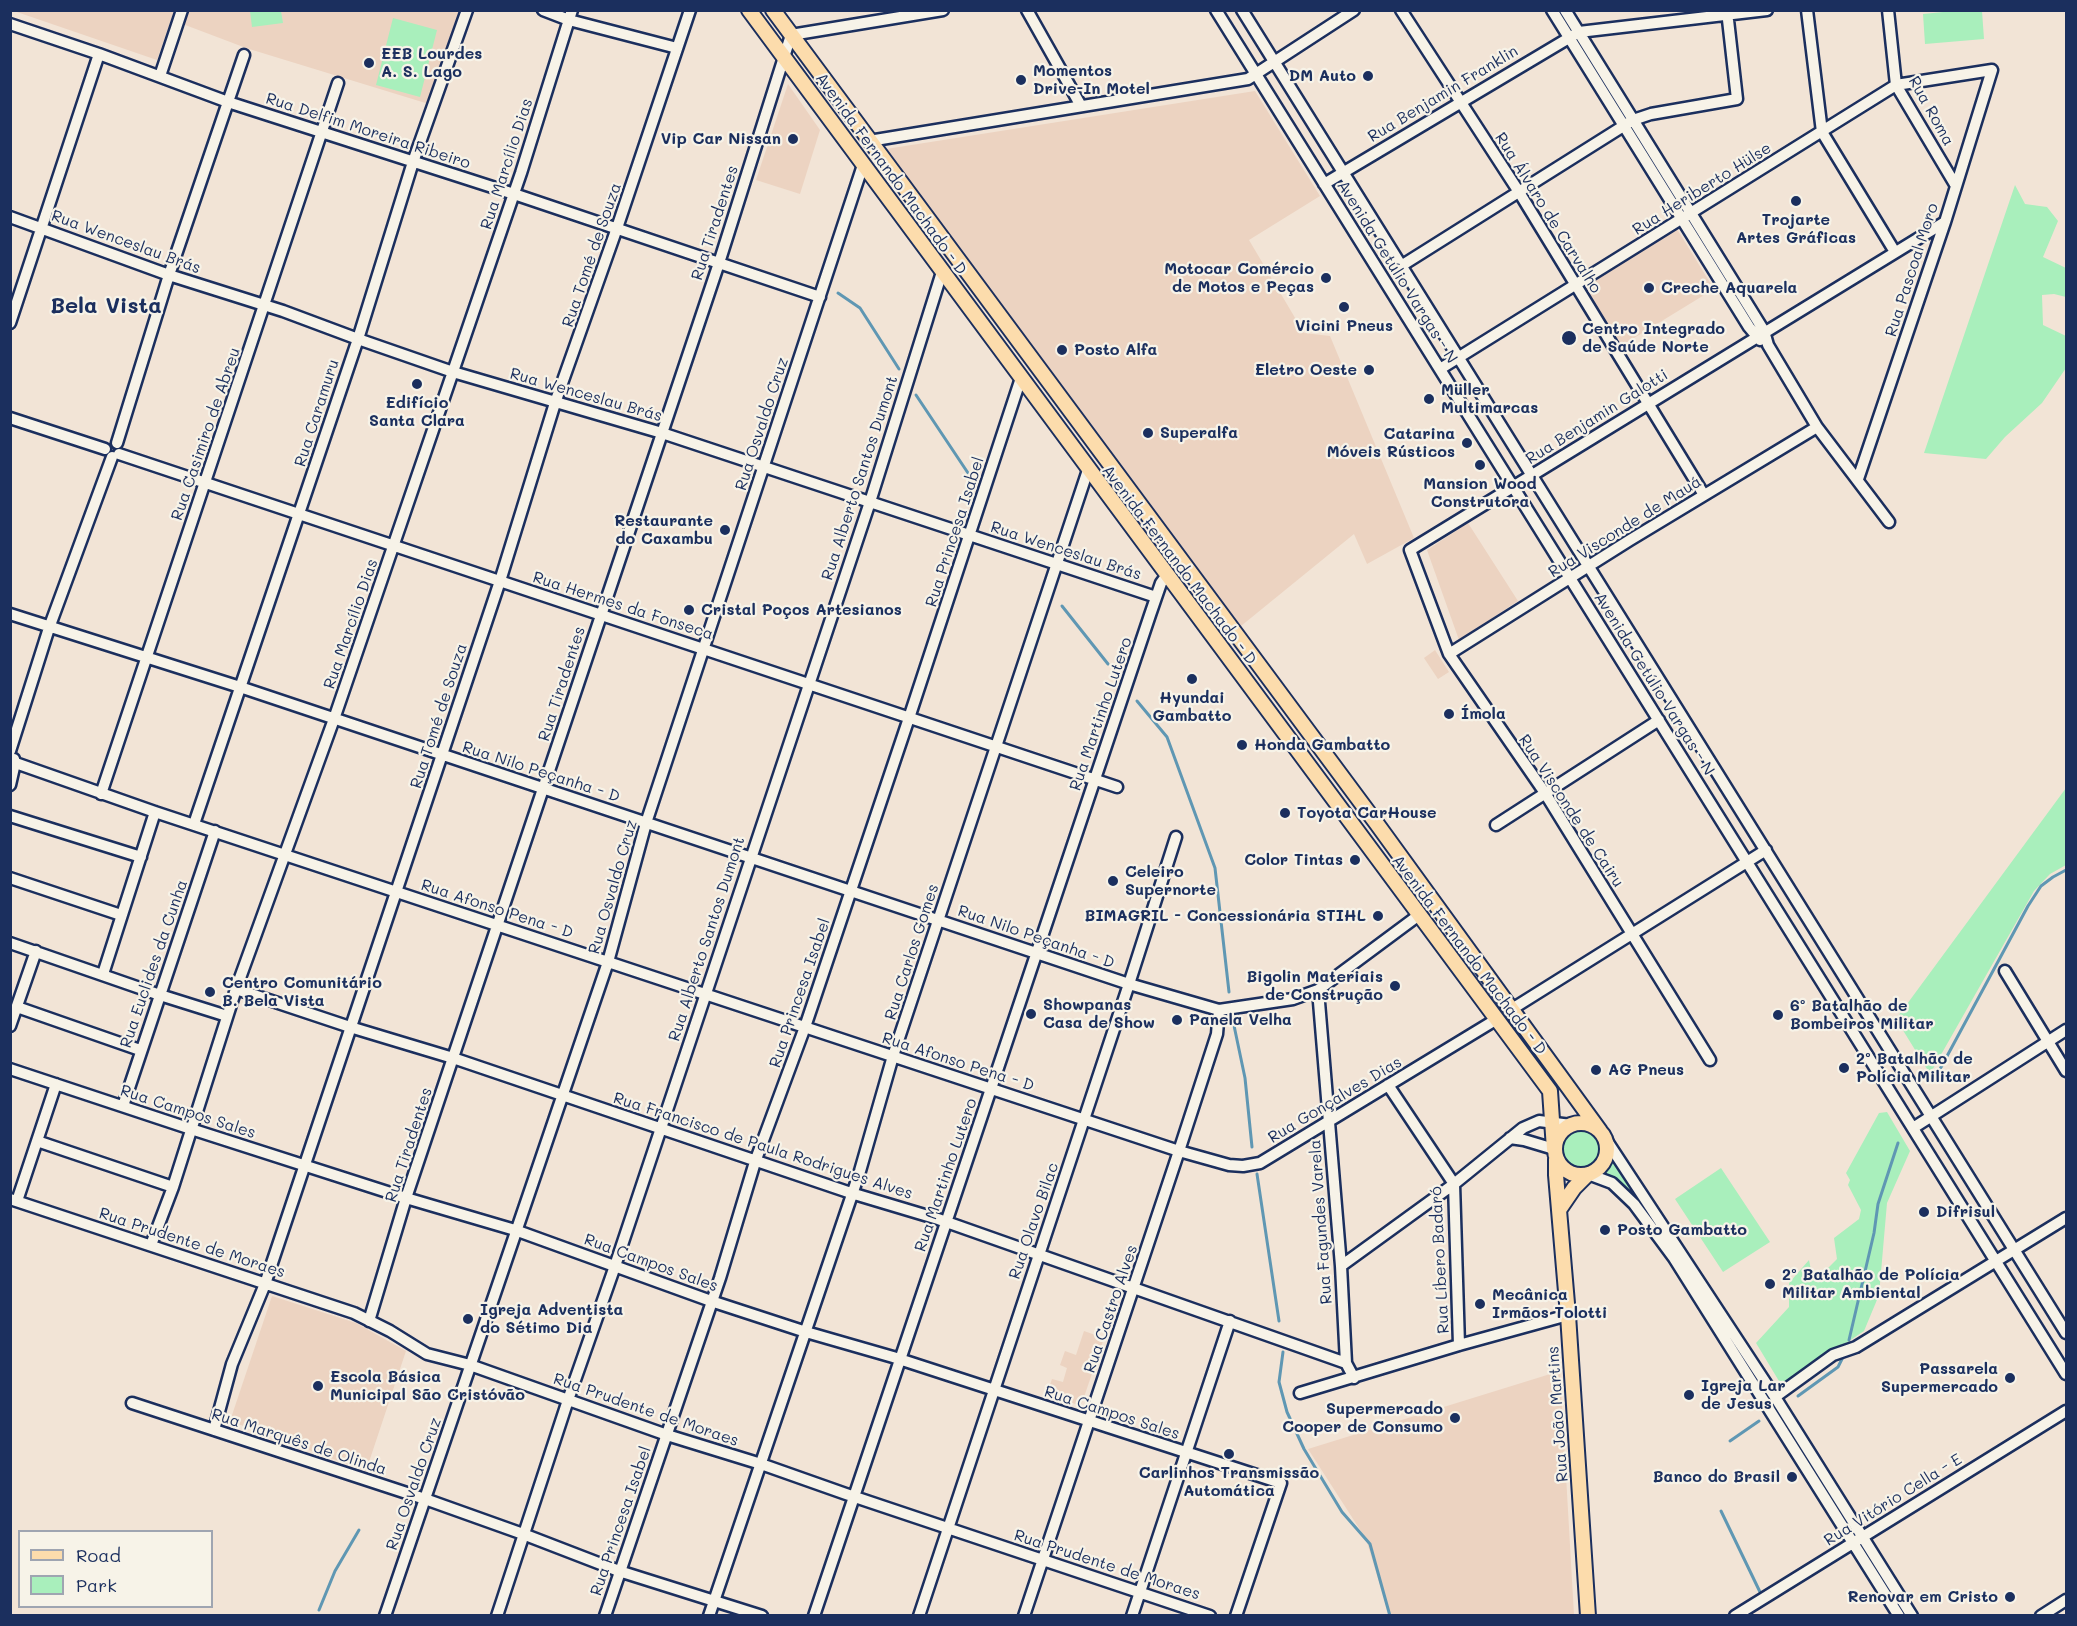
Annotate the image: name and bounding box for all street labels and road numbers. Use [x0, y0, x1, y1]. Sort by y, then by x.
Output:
street label: Rua Benjamin Franklin [1364, 42, 1522, 146]
street label: Avenida Fernando Machado - D [811, 69, 971, 279]
street label: Rua Roma [1904, 73, 1958, 149]
street label: Rua Delfim Moreira Ribeiro [263, 89, 473, 173]
street label: Rua Marcílio Dias [477, 96, 537, 232]
street label: Rua Álvaro de Carvalho [1491, 129, 1605, 297]
street label: Rua Heriberto Hülse [1629, 138, 1775, 240]
street label: Rua Tiradentes [687, 163, 743, 283]
street label: Avenida Getúlio Vargas - N [1333, 177, 1461, 367]
street label: Rua Tomé de Souza [558, 180, 626, 330]
street label: Rua Pascoal Moro [1881, 201, 1943, 339]
street label: Rua Wenceslau Brás [49, 206, 203, 278]
street label: Rua Casimiro de Abreu [167, 345, 245, 523]
street label: Rua Osvaldo Cruz [731, 355, 793, 493]
street label: Rua Caramuru [291, 357, 343, 469]
street label: Rua Wenceslau Brás [508, 364, 664, 426]
street label: Rua Benjamin Galotti [1522, 365, 1672, 469]
street label: Rua Alberto Santos Dumont [818, 373, 902, 583]
street label: Rua Princesa Isabel [922, 455, 988, 609]
street label: Avenida Fernando Machado - D [1098, 461, 1260, 669]
street label: Rua Visconde de Mauá [1545, 472, 1705, 582]
street label: Rua Wenceslau Brás [988, 518, 1144, 584]
street label: Rua Marcílio Dias [320, 556, 382, 692]
street label: Rua Hermes da Fonseca [530, 568, 716, 644]
street label: Avenida Getúlio Vargas - N [1590, 589, 1718, 779]
street label: Rua Tiradentes [534, 624, 590, 744]
street label: Rua Martinho Lutero [1066, 635, 1136, 793]
street label: Rua Tomé de Souza [406, 641, 472, 791]
street label: Rua Visconde de Cairu [1514, 731, 1628, 891]
street label: Rua Nilo Peçanha - D [460, 737, 622, 807]
street label: Rua Osvaldo Cruz [585, 818, 641, 956]
street label: Rua Alberto Santos Dumont [665, 834, 749, 1044]
street label: Avenida Fernando Machado - D [1388, 851, 1550, 1059]
street label: Rua Afonso Pena - D [419, 875, 575, 943]
street label: Rua Euclides da Cunha [116, 877, 192, 1051]
street label: Rua Carlos Gomes [881, 882, 943, 1022]
street label: Rua Nilo Peçanha - D [955, 901, 1117, 973]
street label: Rua Princesa Isabel [765, 916, 835, 1070]
street label: Rua Afonso Pena - D [880, 1028, 1036, 1096]
street label: Rua Gonçalves Dias [1265, 1052, 1405, 1148]
street label: Rua Campos Sales [118, 1081, 258, 1143]
street label: Rua Tiradentes [381, 1085, 437, 1205]
street label: Rua Francisco de Paula Rodrigues Alves [611, 1088, 915, 1204]
street label: Rua Martinho Lutero [911, 1096, 981, 1254]
street label: Rua Fagundes Varela [1306, 1139, 1336, 1305]
street label: Rua Olavo Bilac [1005, 1160, 1063, 1282]
street label: Rua Líbero Badaró [1427, 1186, 1453, 1334]
street label: Rua Prudente de Moraes [96, 1204, 288, 1282]
street label: Rua Campos Sales [581, 1230, 721, 1296]
street label: Rua Castro Alves [1080, 1242, 1142, 1376]
street label: Rua João Martins [1544, 1345, 1572, 1483]
street label: Rua Prudente de Moraes [551, 1369, 741, 1451]
street label: Rua Campos Sales [1042, 1382, 1182, 1444]
street label: Rua Marquês de Olinda [209, 1405, 389, 1479]
street label: Rua Osvaldo Cruz [382, 1415, 446, 1553]
street label: Rua Princesa Isabel [586, 1444, 656, 1598]
street label: Rua Vitório Cella - E [1821, 1450, 1965, 1550]
street label: Rua Prudente de Moraes [1011, 1526, 1203, 1604]

